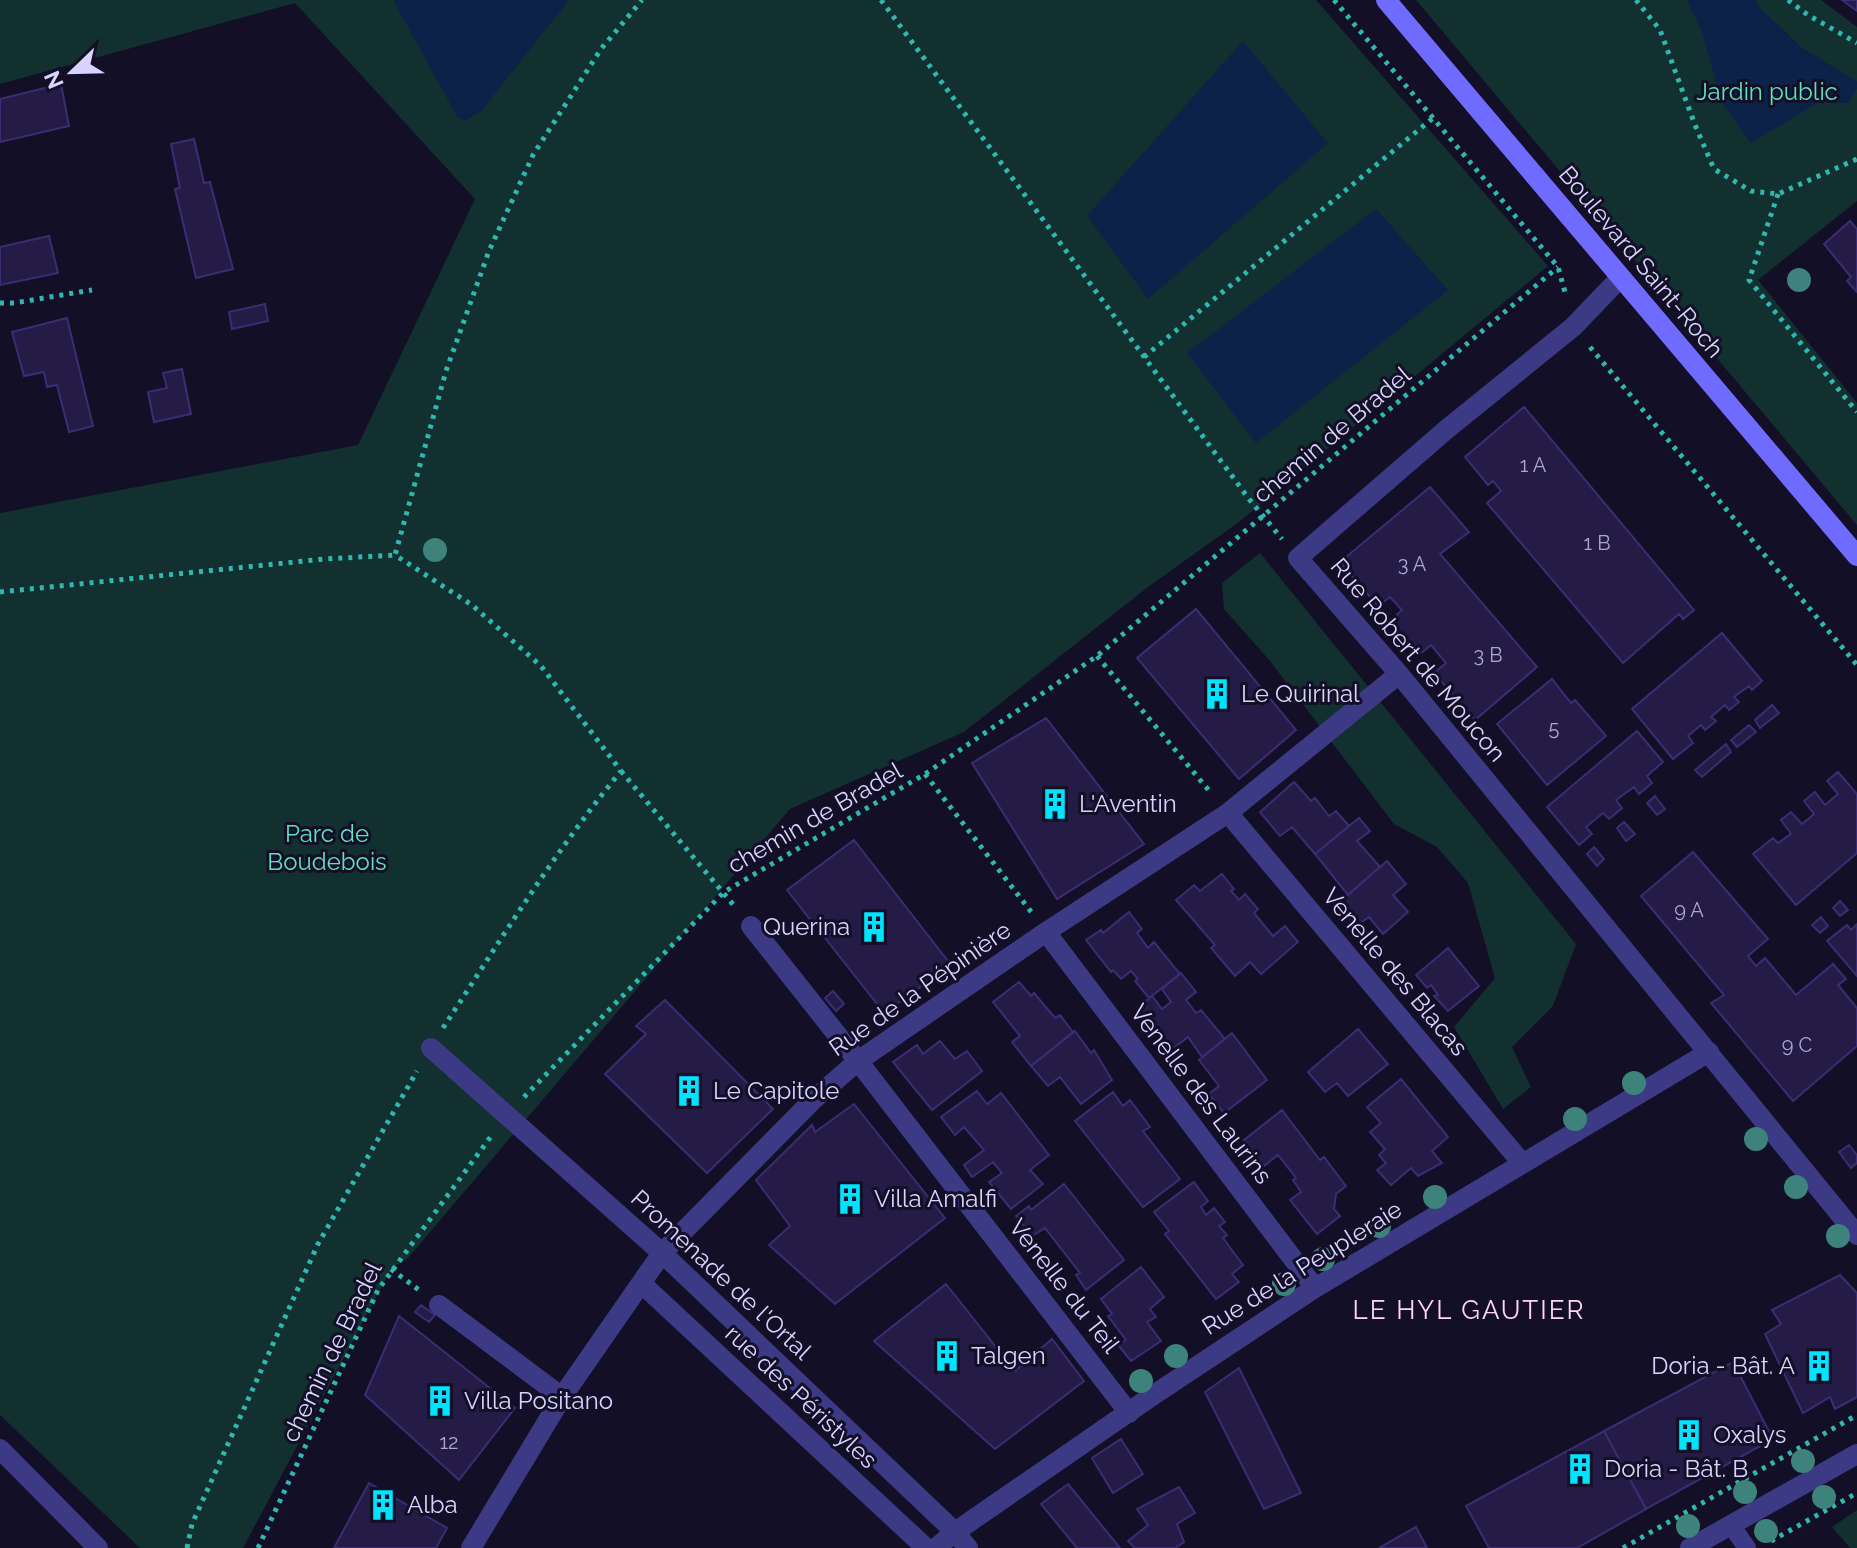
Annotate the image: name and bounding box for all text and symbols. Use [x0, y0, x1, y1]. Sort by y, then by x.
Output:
north arrow [32, 32, 112, 112]
text: N [38, 67, 69, 93]
park label: Jardin public [1696, 77, 1838, 106]
street label: Boulevard Saint-Roch [1553, 160, 1730, 363]
street label: chemin de Bradel [1247, 360, 1417, 509]
house number: 1 A [1520, 453, 1547, 477]
house number: 1 B [1584, 531, 1610, 555]
street label: Rue Robert de Moucon [1325, 552, 1512, 767]
house number: 3 A [1398, 552, 1427, 576]
house number: 3 B [1473, 643, 1503, 667]
building icon: Le Quirinal [1200, 677, 1234, 711]
place label: Le Quirinal [1241, 679, 1360, 708]
house number: 5 [1549, 716, 1560, 740]
street label: chemin de Bradel [722, 756, 908, 879]
building icon: L'Aventin [1038, 787, 1072, 821]
place label: L'Aventin [1079, 789, 1177, 818]
park label: Parc de Boudebois [267, 819, 387, 876]
street label: Venelle des Blacas [1317, 882, 1474, 1062]
house number: 9 A [1674, 898, 1704, 922]
building icon: Querina [857, 910, 891, 944]
place label: Querina [763, 912, 850, 941]
street label: Rue de la Pépinière [823, 915, 1016, 1062]
street label: Venelle des Laurins [1124, 998, 1278, 1189]
house number: 9 C [1782, 1033, 1813, 1057]
building icon: Le Capitole [672, 1074, 706, 1108]
place label: Le Capitole [713, 1076, 839, 1105]
building icon: Villa Amalfi [833, 1182, 867, 1216]
street label: Promenade de l'Ortal [625, 1184, 818, 1366]
place label: Villa Amalfi [874, 1184, 997, 1213]
street label: Rue de la Peupleraie [1196, 1194, 1407, 1341]
street label: Venelle du Teil [1003, 1213, 1126, 1359]
street label: chemin de Bradel [275, 1257, 388, 1447]
district label: LE HYL GAUTIER [1353, 1295, 1585, 1325]
street label: rue des Péristyles [719, 1319, 883, 1474]
building icon: Talgen [930, 1339, 964, 1373]
place label: Talgen [971, 1341, 1046, 1370]
building icon: Doria - Bât. A [1802, 1349, 1836, 1383]
place label: Doria - Bât. A [1651, 1351, 1795, 1380]
building icon: Villa Positano [423, 1384, 457, 1418]
place label: Villa Positano [464, 1386, 613, 1415]
building icon: Oxalys [1672, 1418, 1706, 1452]
place label: Oxalys [1713, 1420, 1786, 1449]
house number: 12 [440, 1430, 458, 1454]
building icon: Doria - Bât. B [1563, 1452, 1597, 1486]
place label: Doria - Bât. B [1604, 1454, 1748, 1483]
building icon: Alba [366, 1488, 400, 1522]
place label: Alba [407, 1490, 458, 1519]

